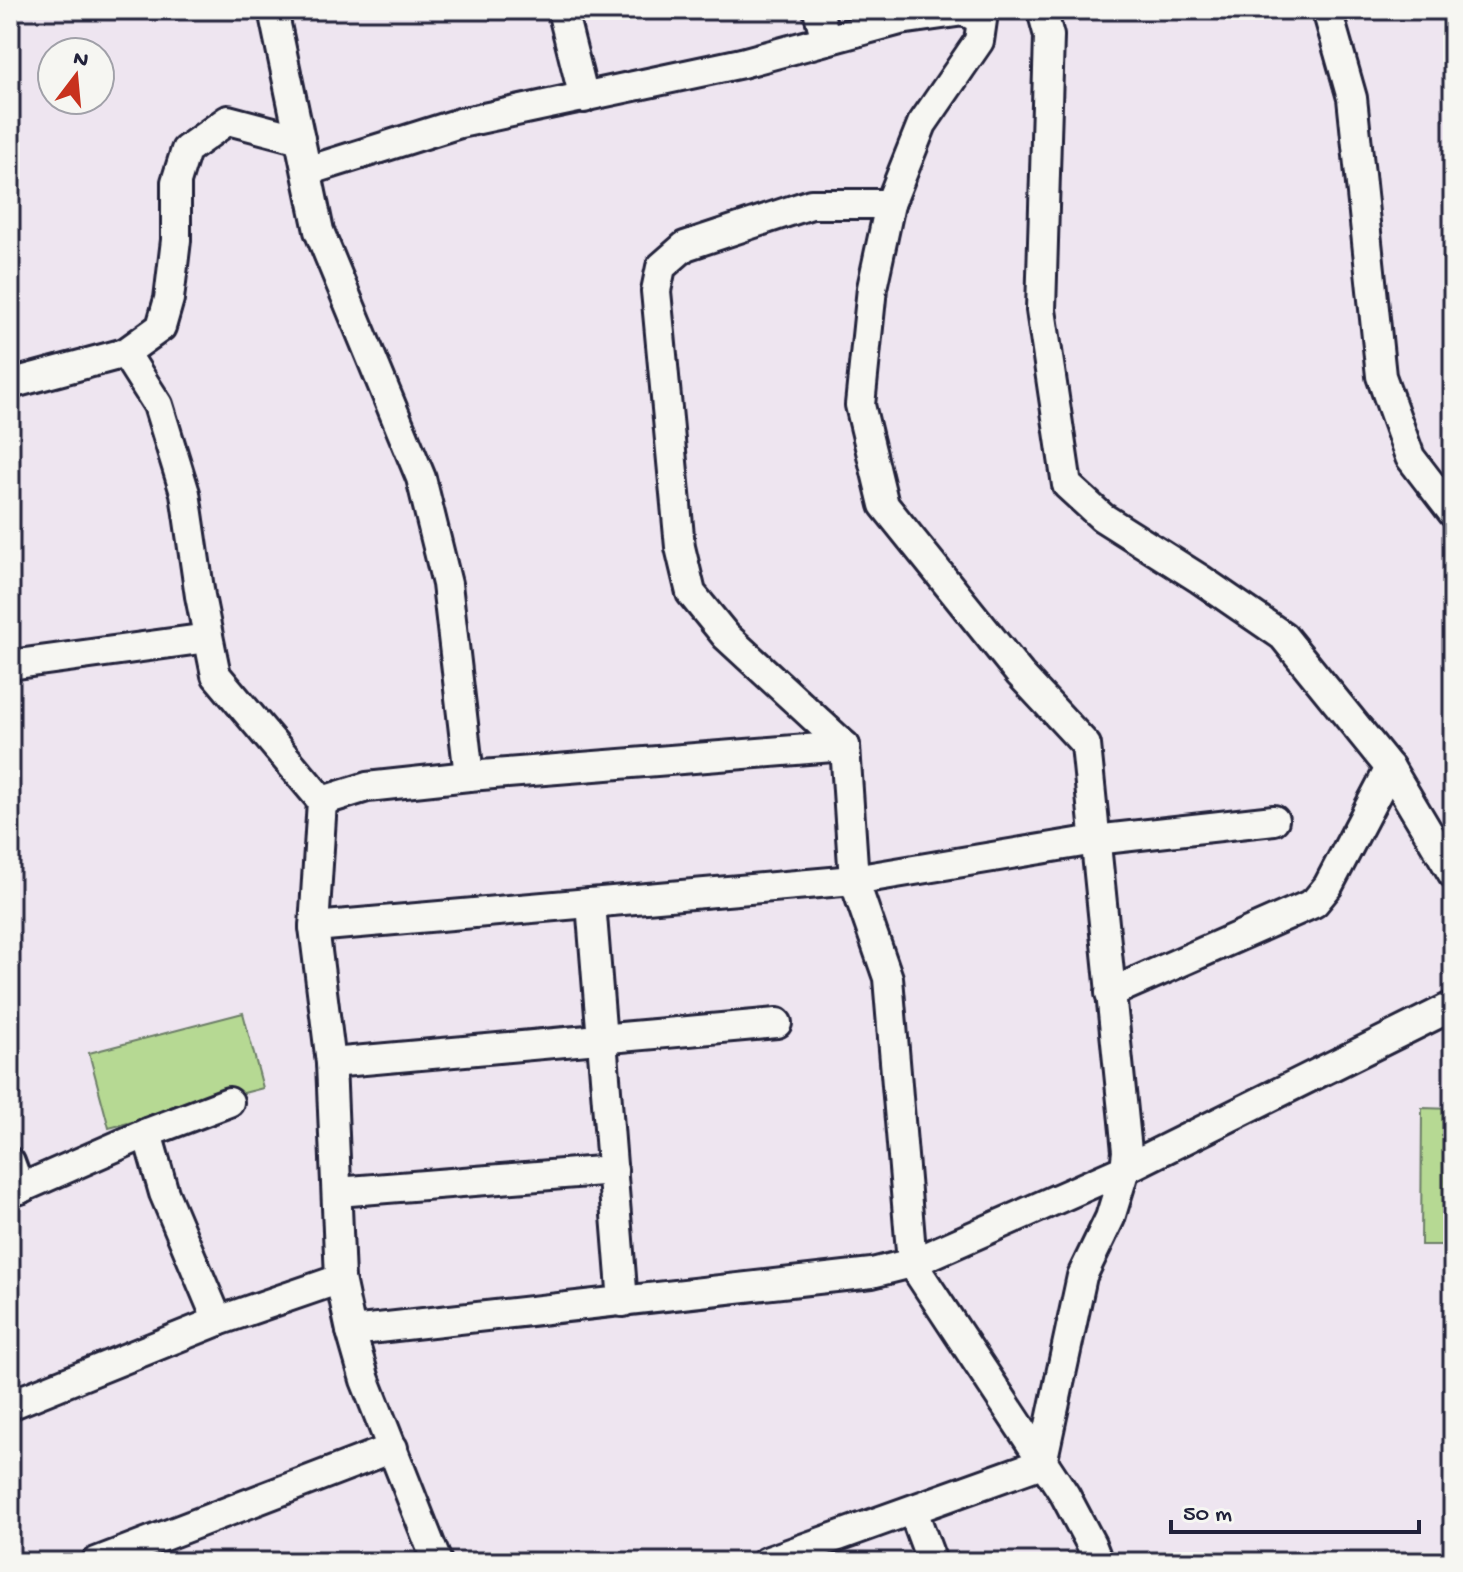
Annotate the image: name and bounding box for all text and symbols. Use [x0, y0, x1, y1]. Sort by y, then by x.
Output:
north arrow [36, 36, 116, 116]
text: N [70, 46, 91, 75]
scale bar [1171, 1484, 1419, 1534]
text: 50 m [1183, 1501, 1232, 1530]

